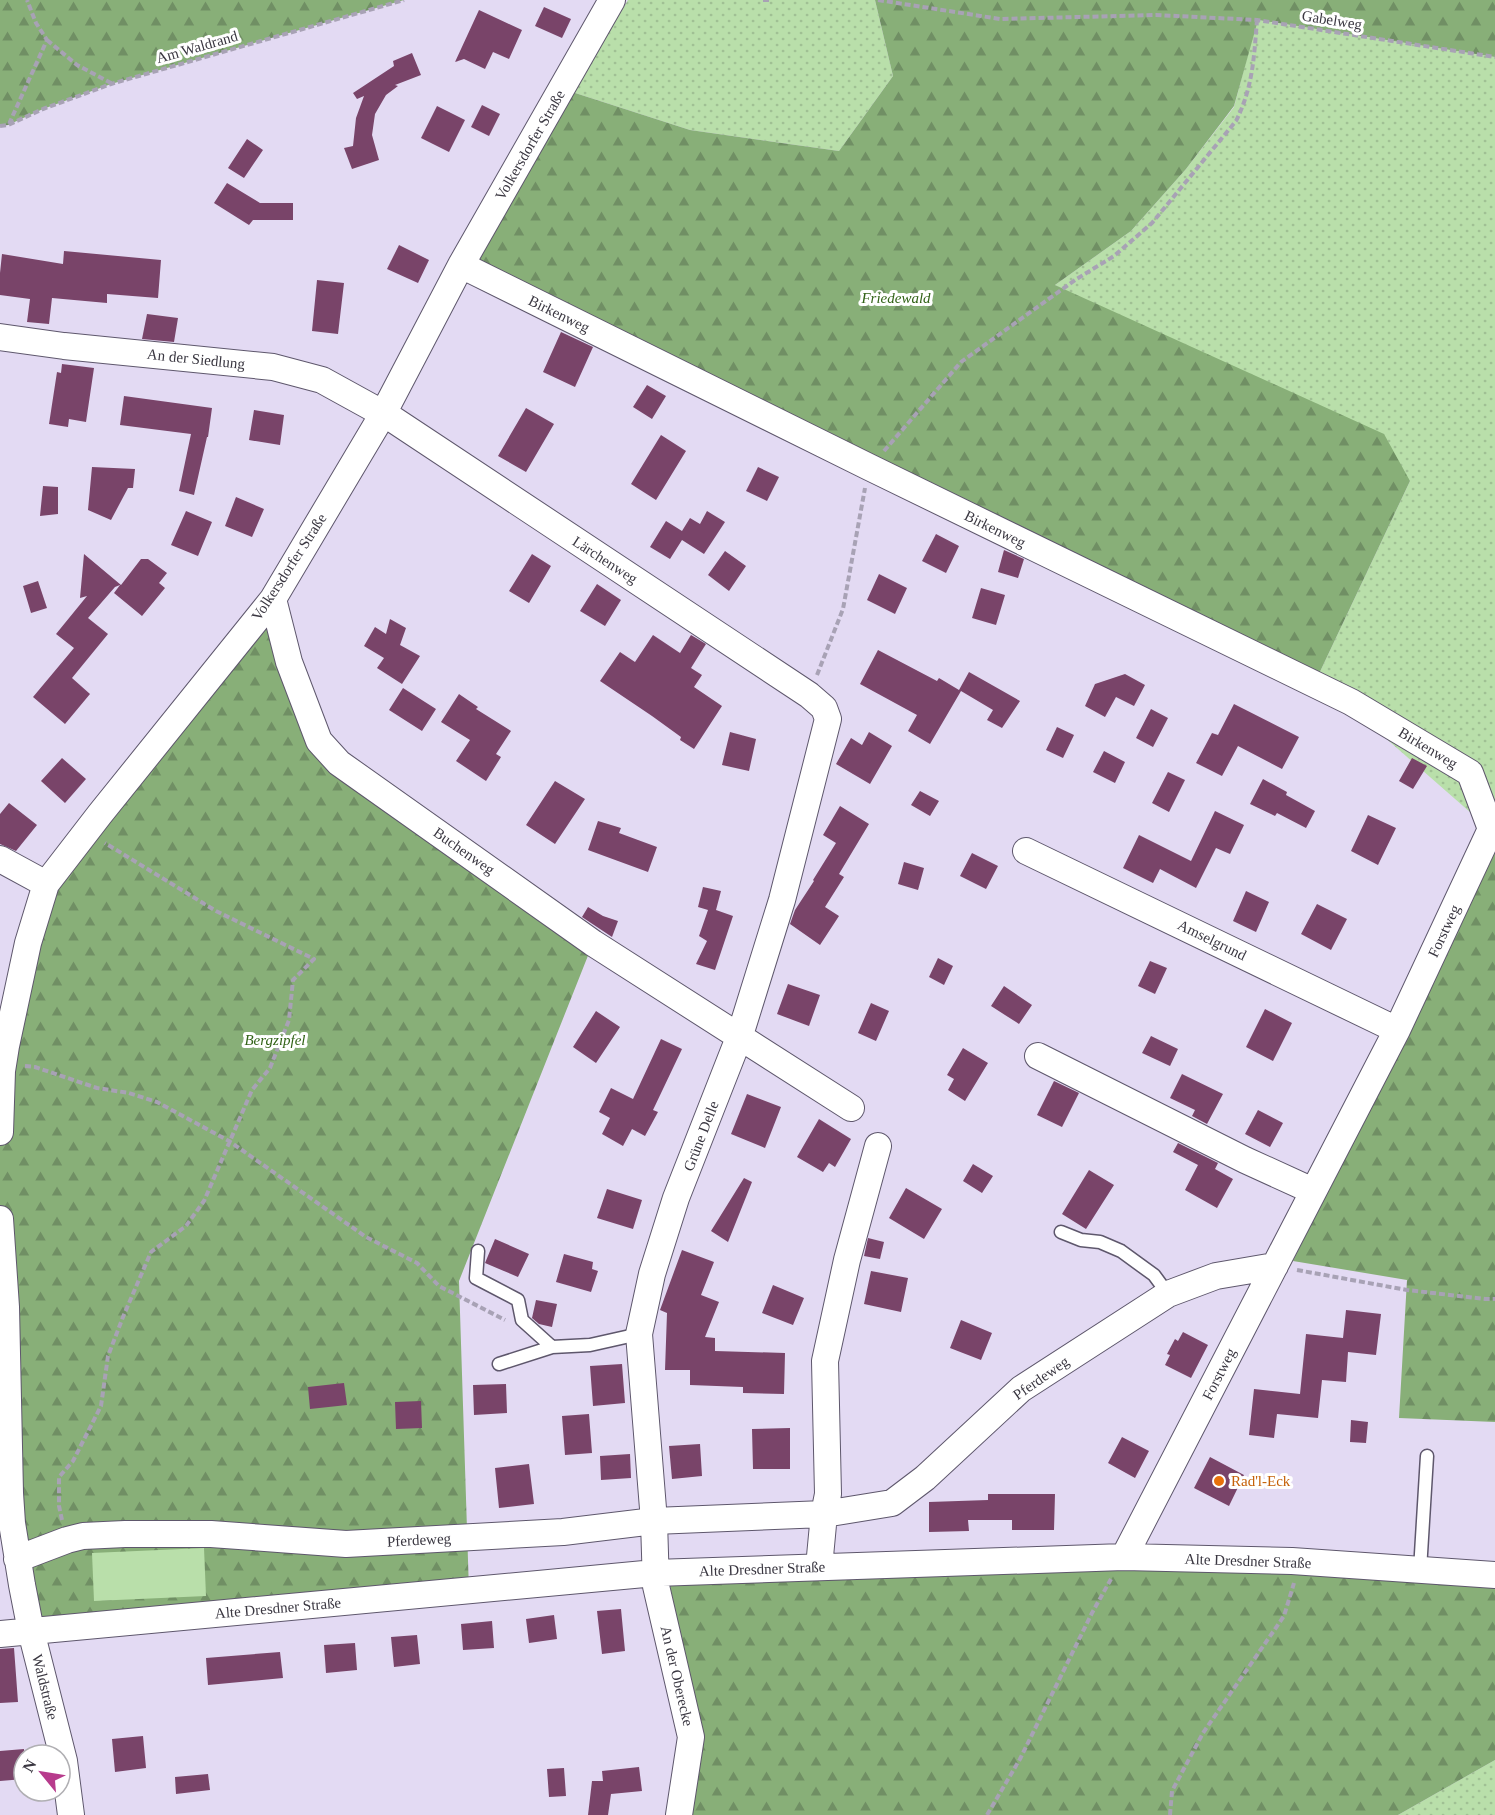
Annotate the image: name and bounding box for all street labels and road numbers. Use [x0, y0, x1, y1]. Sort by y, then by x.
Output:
street label: Gabelweg [1301, 7, 1364, 33]
street label: Am Waldrand [154, 28, 240, 66]
street label: Volkersdorfer Straße [492, 87, 568, 203]
street label: Birkenweg [526, 292, 593, 336]
street label: An der Siedlung [146, 346, 246, 372]
street label: Birkenweg [962, 507, 1029, 551]
street label: Volkersdorfer Straße [248, 510, 330, 623]
street label: Lärchenweg [570, 533, 641, 587]
street label: Birkenweg [1396, 724, 1461, 772]
street label: Buchenweg [430, 824, 498, 878]
street label: Forstweg [1425, 902, 1463, 960]
street label: Amselgrund [1175, 917, 1249, 964]
street label: Grüne Delle [680, 1098, 722, 1173]
street label: Forstweg [1199, 1345, 1239, 1403]
street label: Pferdeweg [1010, 1353, 1072, 1403]
street label: Pferdeweg [387, 1530, 452, 1550]
street label: Alte Dresdner Straße [1184, 1551, 1312, 1571]
street label: Alte Dresdner Straße [698, 1559, 826, 1579]
street label: Alte Dresdner Straße [214, 1594, 342, 1621]
street label: An der Oberecke [658, 1624, 696, 1728]
street label: Waldstraße [29, 1653, 61, 1722]

